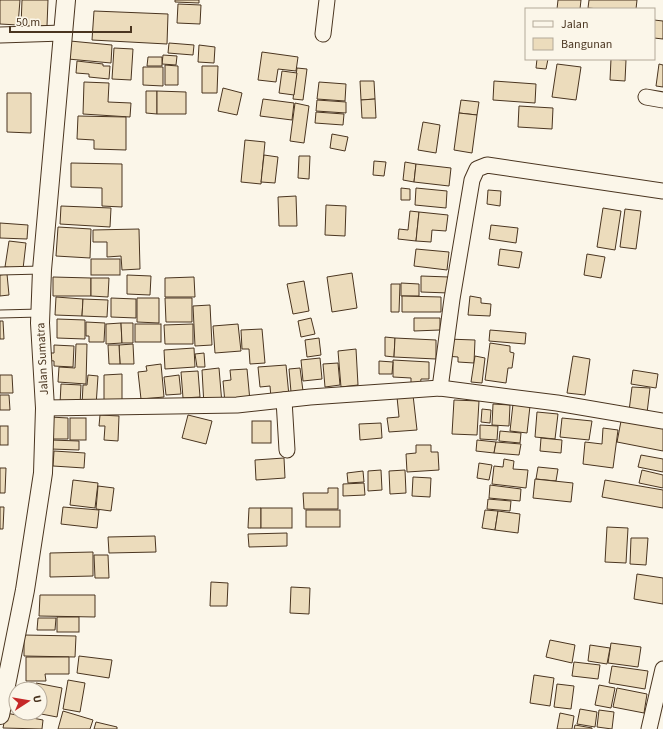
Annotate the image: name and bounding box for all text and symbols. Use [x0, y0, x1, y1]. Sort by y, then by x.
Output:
scale bar [10, 8, 131, 34]
legend [525, 8, 655, 60]
text: 50 m [16, 14, 40, 31]
text: Jalan [561, 16, 588, 33]
text: Bangunan [561, 36, 612, 53]
street label: Jalan Sumatra [32, 322, 53, 396]
north arrow [8, 681, 48, 721]
text: U [29, 694, 45, 704]

